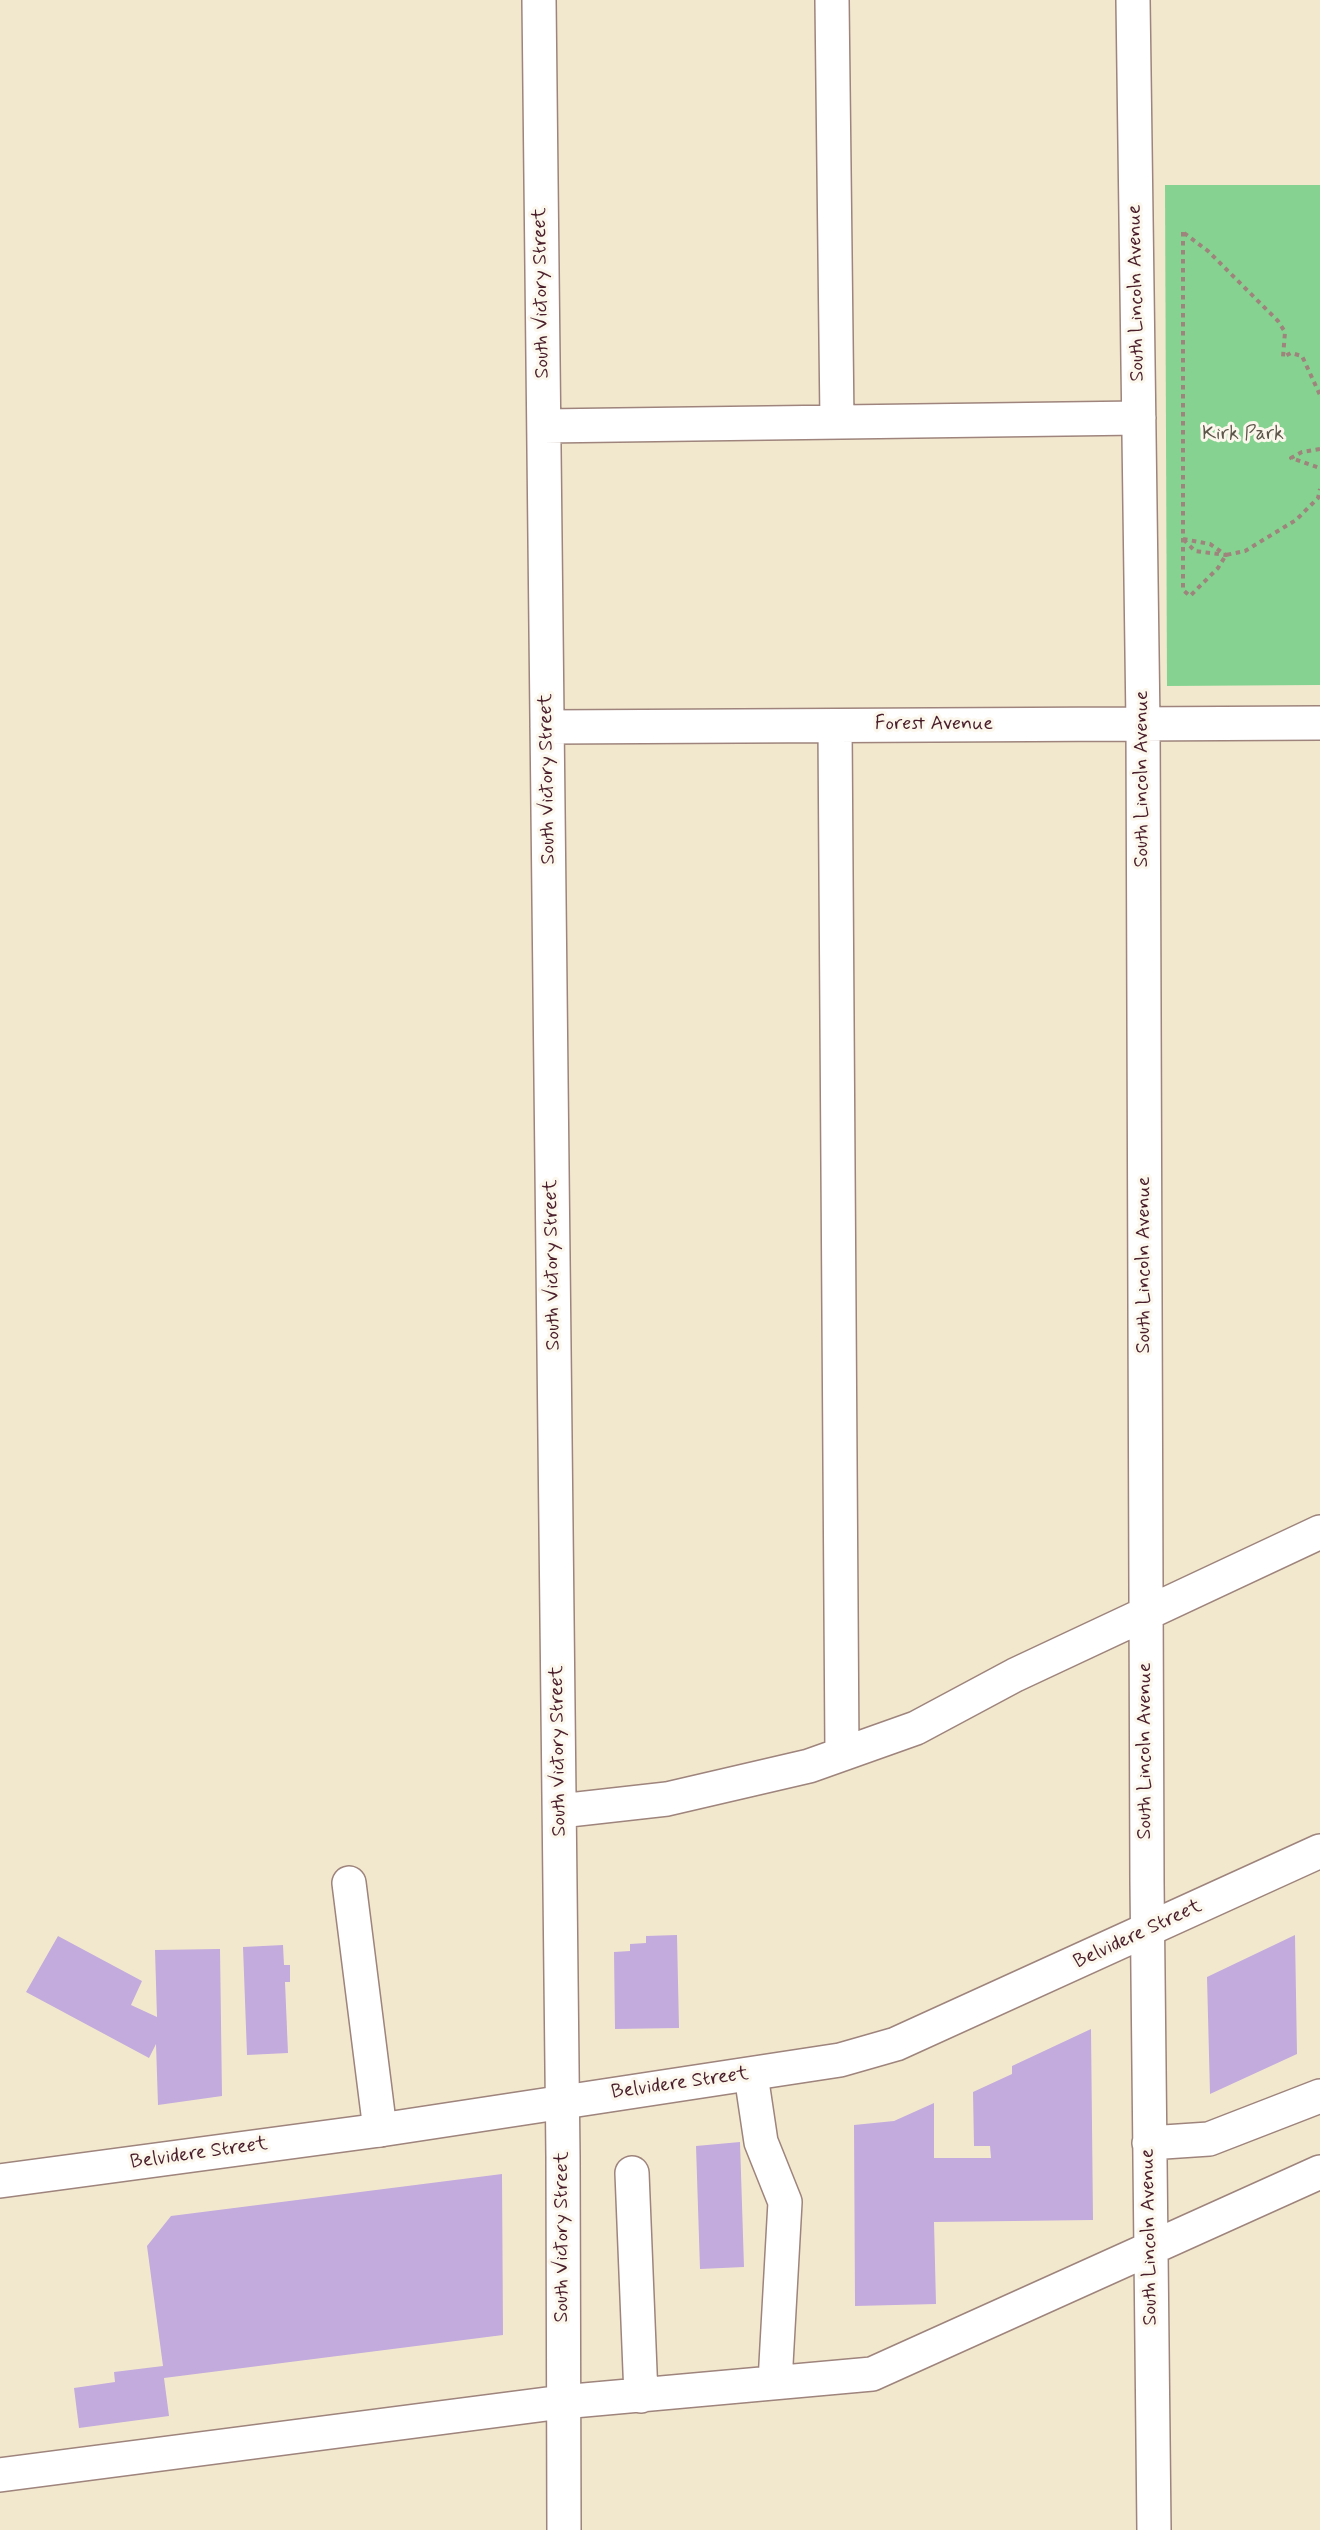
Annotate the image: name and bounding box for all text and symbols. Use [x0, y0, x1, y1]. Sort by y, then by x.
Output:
street label: South Lincoln Avenue [1123, 204, 1151, 382]
street label: South Victory Street [529, 207, 555, 379]
park label: Kirk Park [1202, 423, 1284, 447]
street label: South Lincoln Avenue [1131, 690, 1155, 868]
street label: South Victory Street [535, 693, 561, 865]
street label: Forest Avenue [875, 713, 993, 737]
street label: South Lincoln Avenue [1133, 1176, 1157, 1354]
street label: South Victory Street [540, 1179, 566, 1351]
street label: South Lincoln Avenue [1134, 1662, 1158, 1840]
street label: South Victory Street [546, 1665, 572, 1837]
street label: Belvidere Street [1070, 1895, 1206, 1975]
street label: Belvidere Street [610, 2062, 750, 2106]
street label: Belvidere Street [129, 2132, 269, 2176]
street label: South Lincoln Avenue [1136, 2148, 1164, 2326]
street label: South Victory Street [551, 2151, 575, 2323]

